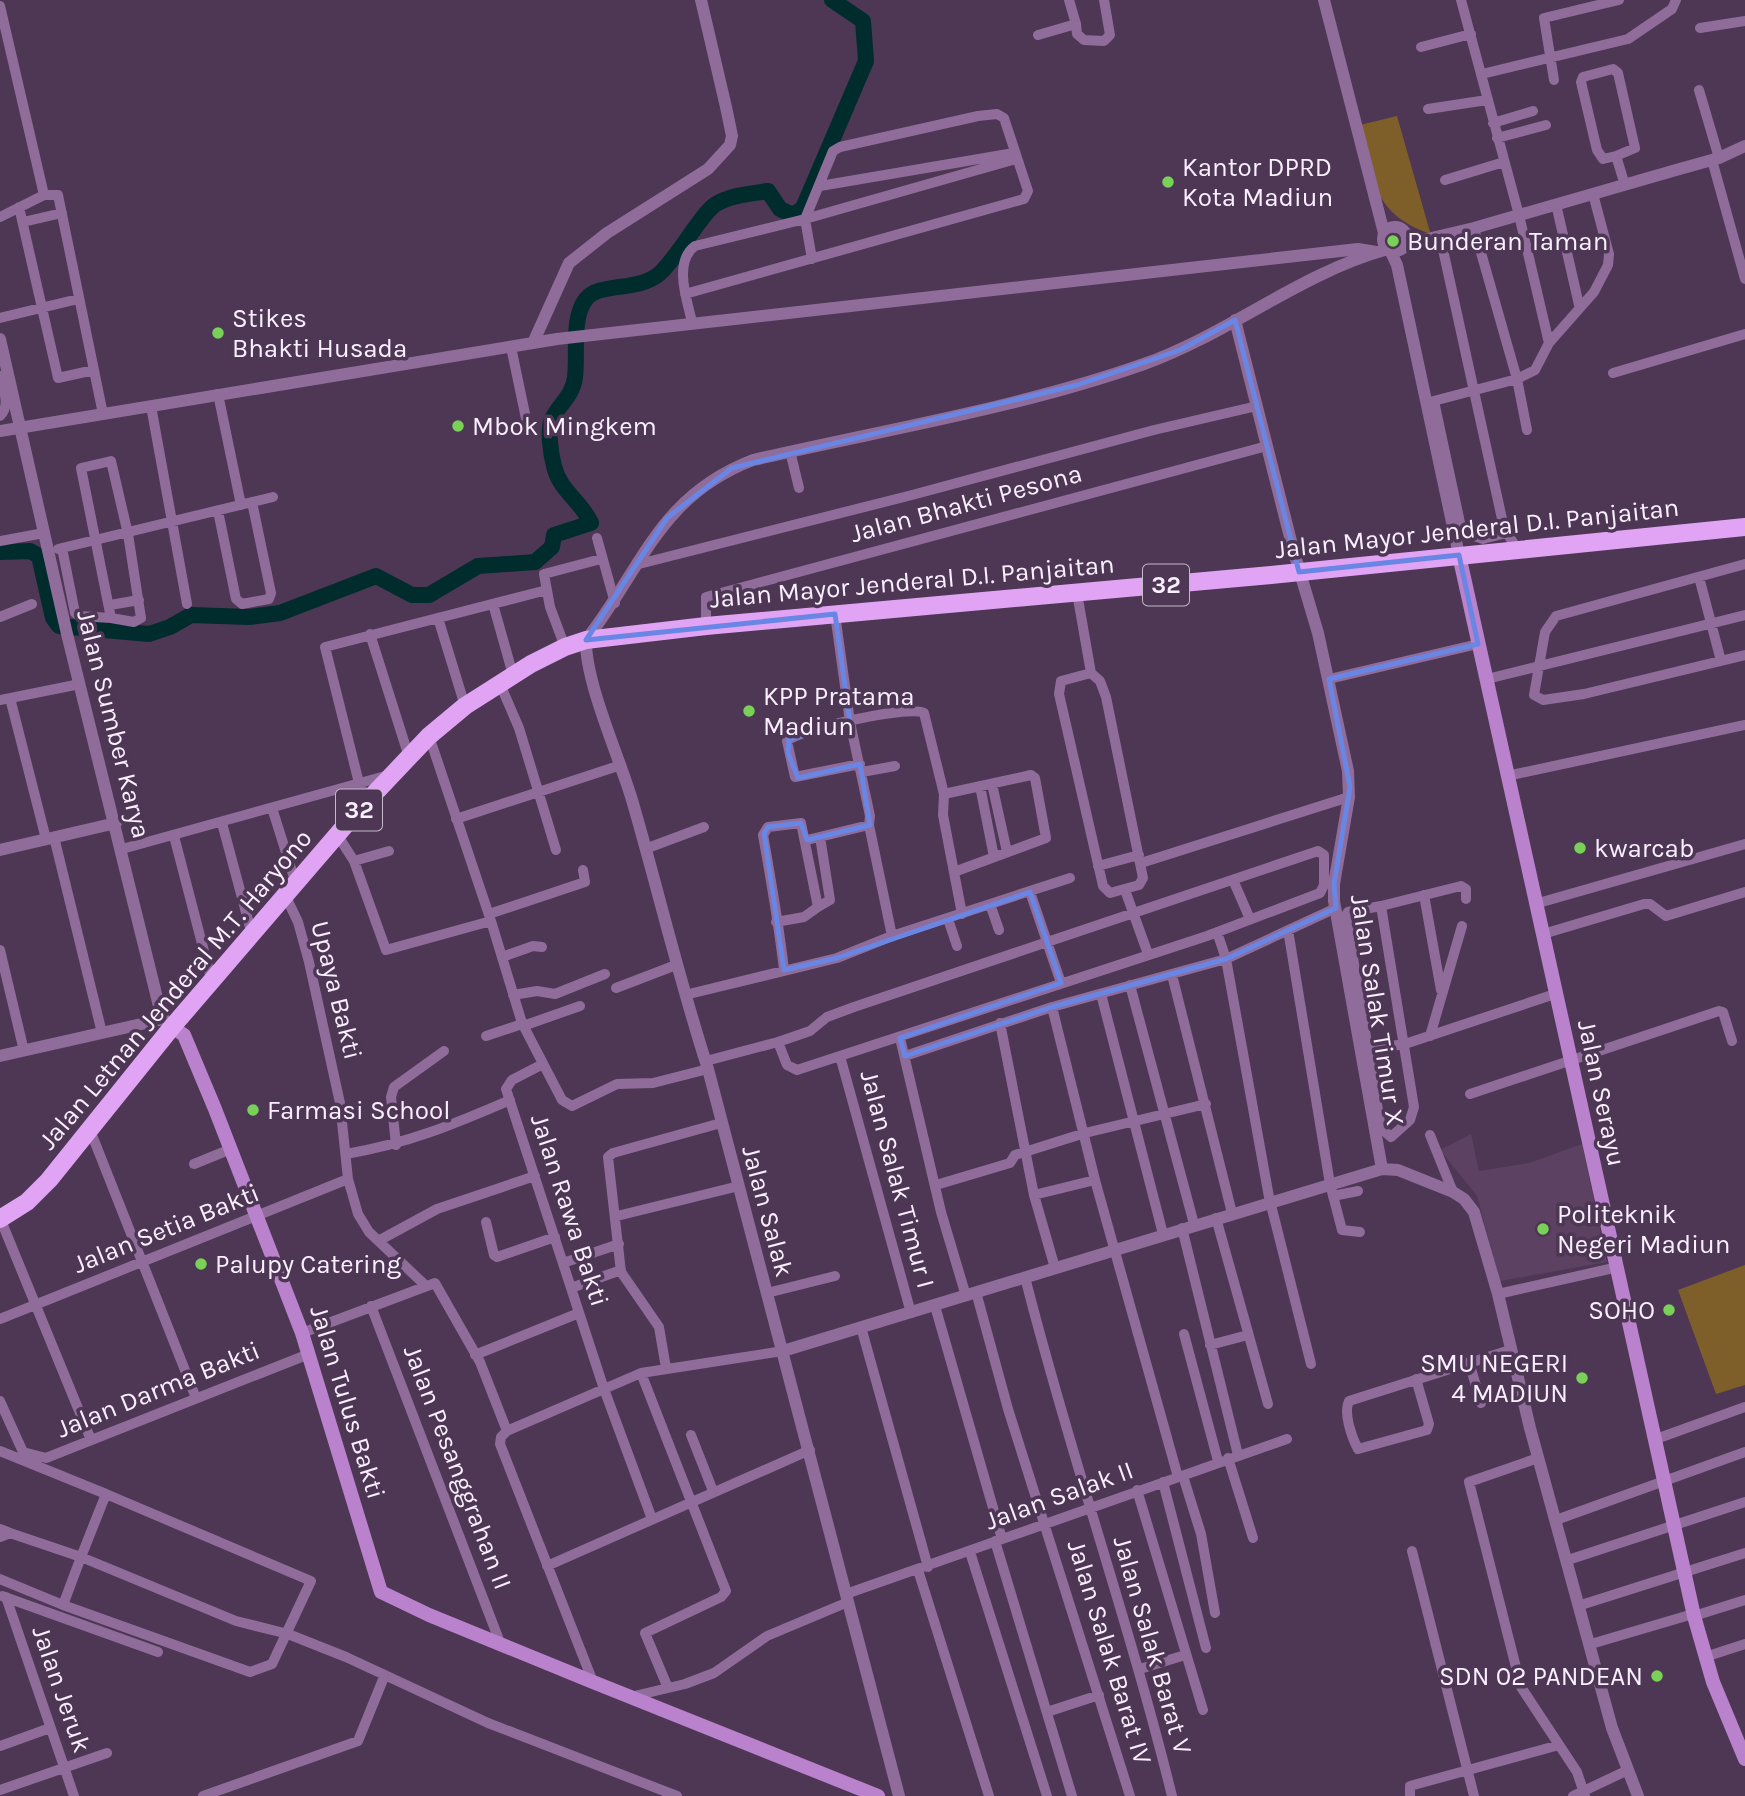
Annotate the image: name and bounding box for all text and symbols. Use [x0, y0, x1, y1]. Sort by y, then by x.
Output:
place label: Kantor DPRD Kota Madiun [1182, 152, 1333, 213]
marker: Kantor DPRD Kota Madiun [1160, 174, 1176, 190]
place label: Bunderan Taman [1407, 226, 1608, 257]
marker: Bunderan Taman [1385, 233, 1401, 249]
place label: Stikes Bhakti Husada [232, 303, 407, 364]
marker: Stikes Bhakti Husada [210, 325, 226, 341]
place label: Mbok Mingkem [472, 411, 657, 442]
marker: Mbok Mingkem [450, 418, 466, 434]
street label: Jalan Bhakti Pesona [847, 458, 1085, 549]
street label: Jalan Mayor Jenderal D.I. Panjaitan [1273, 492, 1681, 565]
street label: Jalan Mayor Jenderal D.I. Panjaitan [708, 548, 1116, 615]
road number: 32 [1143, 564, 1189, 606]
street label: Jalan Sumber Karya [70, 607, 157, 842]
place label: KPP Pratama Madiun [763, 681, 915, 742]
marker: KPP Pratama Madiun [741, 703, 757, 719]
road number: 32 [336, 790, 382, 830]
street label: Jalan Letnan Jenderal M.T. Haryono [32, 823, 319, 1156]
place label: kwarcab [1594, 833, 1694, 864]
marker: kwarcab [1572, 840, 1588, 856]
street label: Jalan Salak Timur X [1344, 892, 1411, 1128]
street label: Upaya Bakti [304, 918, 369, 1063]
street label: Jalan Serayu [1571, 1017, 1632, 1169]
street label: Jalan Salak Timur I [854, 1067, 942, 1292]
place label: Farmasi School [267, 1095, 450, 1126]
marker: Farmasi School [245, 1102, 261, 1118]
street label: Jalan Rawa Bakti [524, 1110, 615, 1310]
street label: Jalan Salak [735, 1142, 800, 1280]
street label: Jalan Setia Bakti [69, 1177, 264, 1280]
place label: Politeknik Negeri Madiun [1557, 1199, 1730, 1260]
marker: Politeknik Negeri Madiun [1535, 1221, 1551, 1237]
place label: Palupy Catering [215, 1249, 401, 1280]
marker: Palupy Catering [193, 1256, 209, 1272]
place label: SOHO [1588, 1295, 1655, 1326]
street label: Jalan Tulus Bakti [303, 1302, 392, 1503]
marker: SOHO [1661, 1302, 1677, 1318]
street label: Jalan Darma Bakti [52, 1335, 264, 1444]
street label: Jalan Pesanggrahan II [397, 1341, 518, 1594]
place label: SMU NEGERI 4 MADIUN [1420, 1348, 1568, 1409]
marker: SMU NEGERI 4 MADIUN [1574, 1370, 1590, 1386]
street label: Jalan Salak II [981, 1454, 1137, 1537]
street label: Jalan Salak Barat V [1107, 1532, 1199, 1758]
street label: Jalan Salak Barat IV [1061, 1536, 1158, 1768]
street label: Jalan Jeruk [25, 1622, 98, 1757]
place label: SDN 02 PANDEAN [1439, 1661, 1643, 1692]
marker: SDN 02 PANDEAN [1649, 1668, 1665, 1684]

